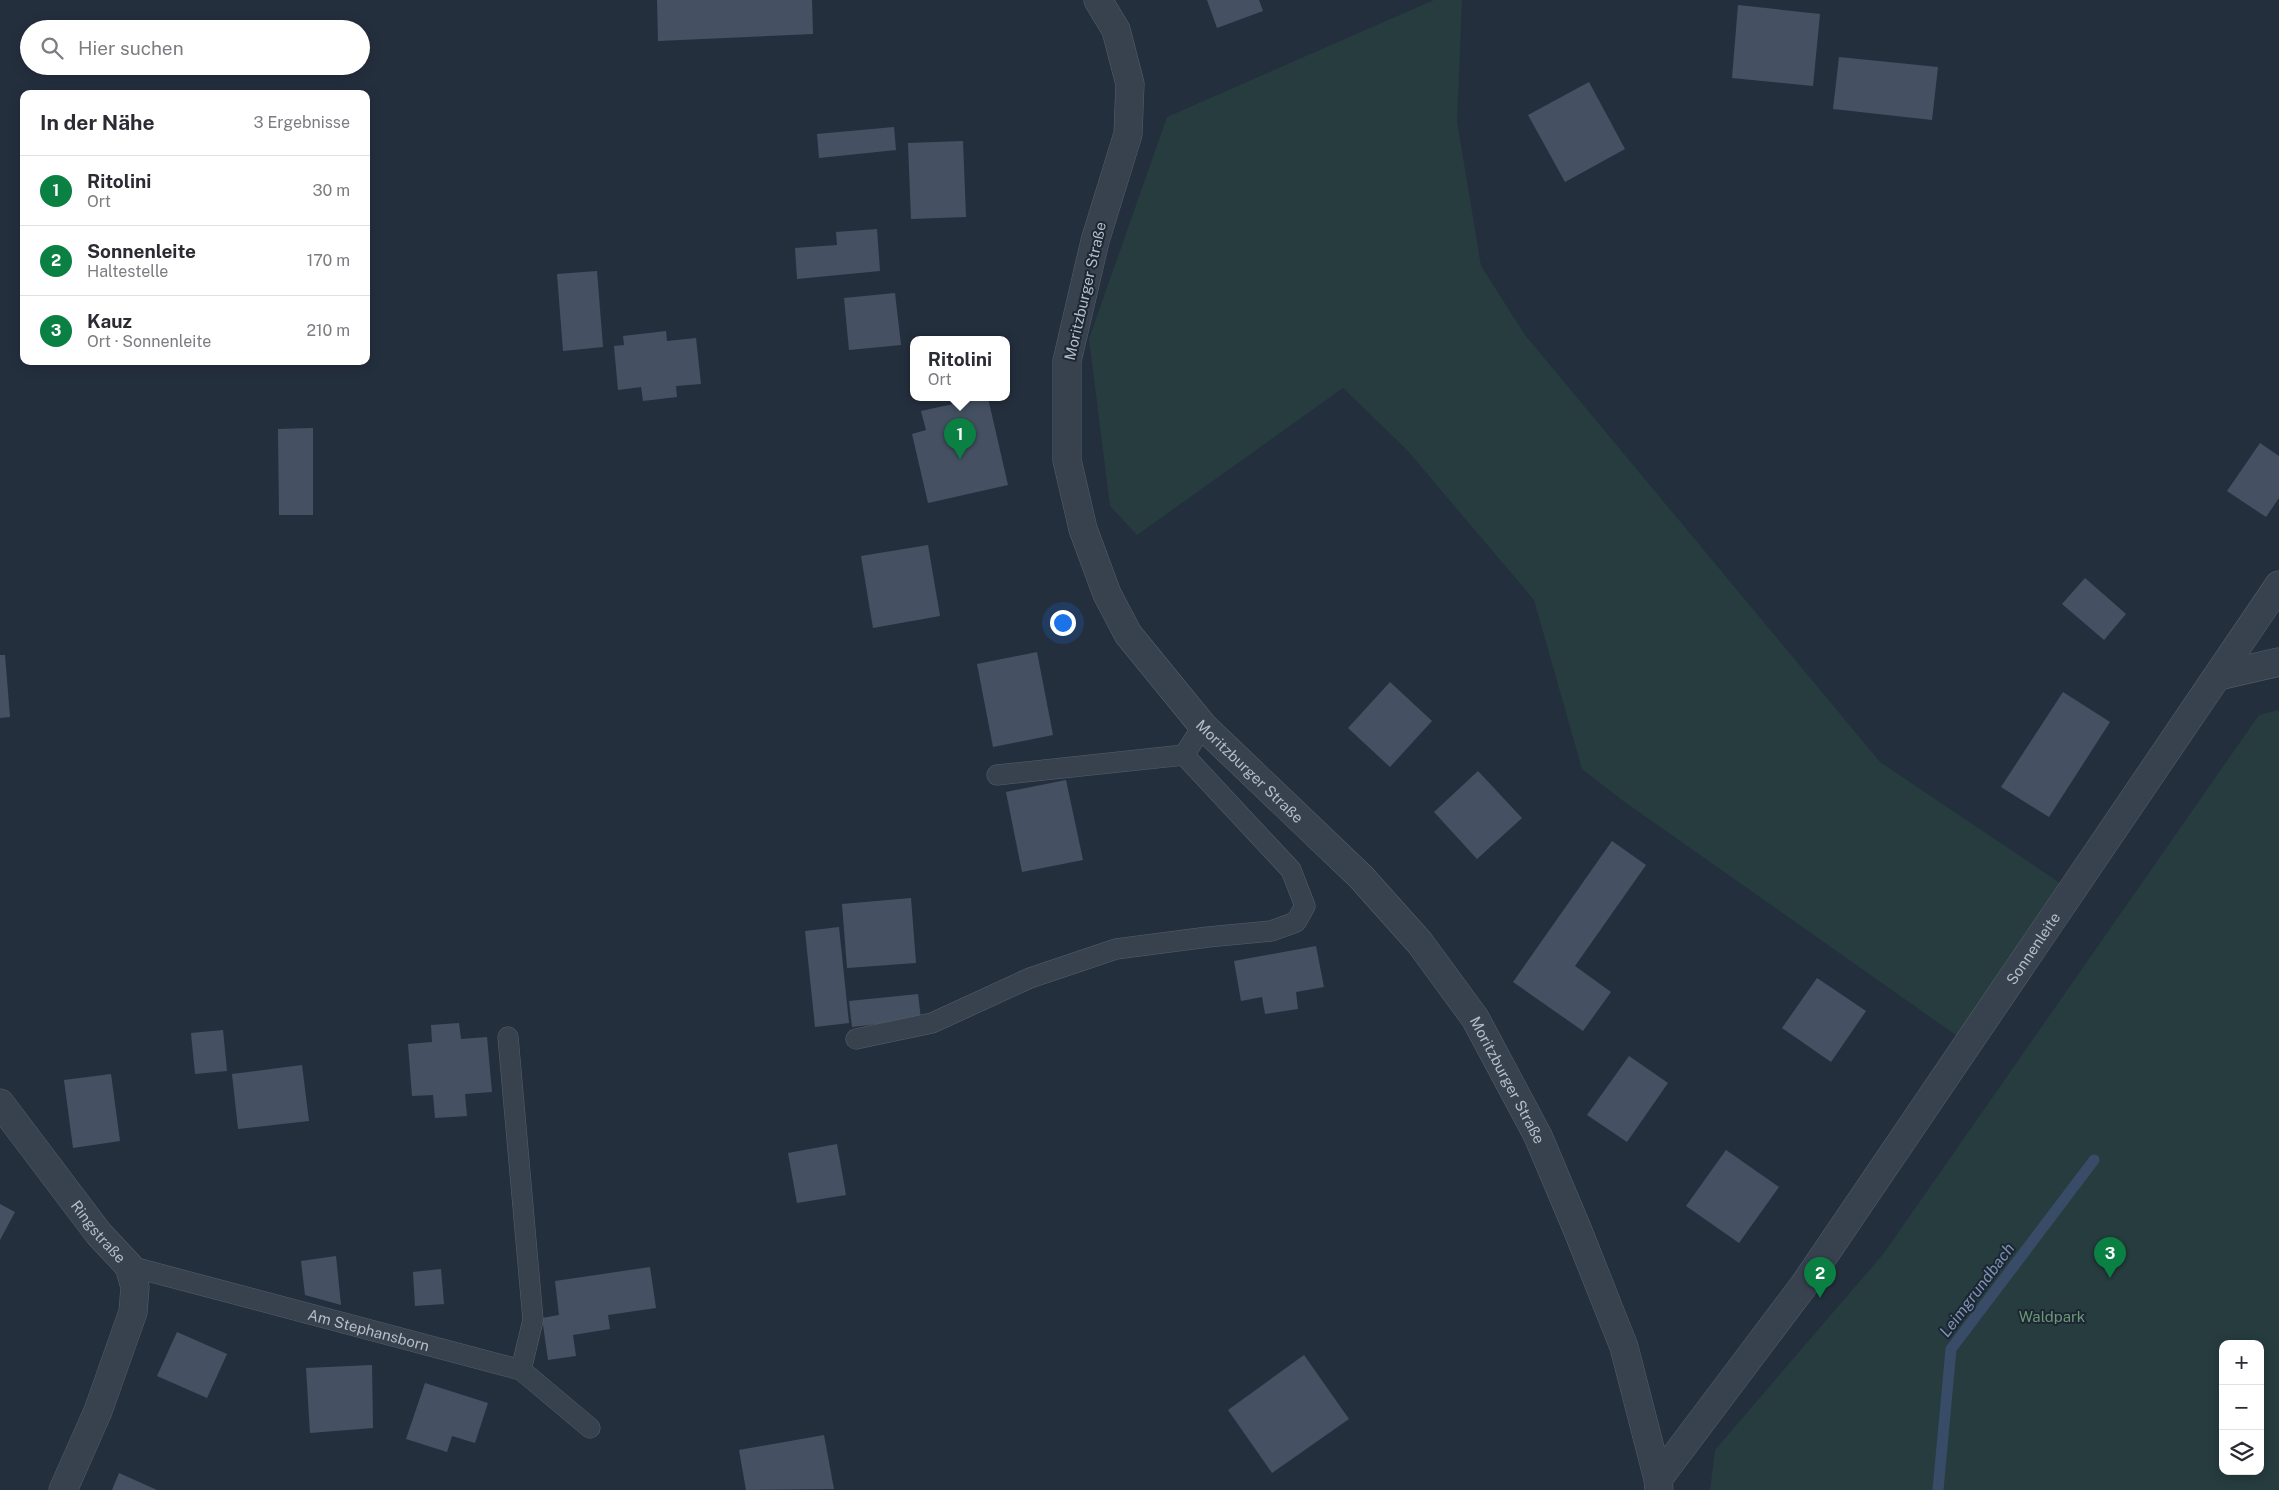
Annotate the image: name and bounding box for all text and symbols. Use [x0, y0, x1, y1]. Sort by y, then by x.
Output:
search box [20, 20, 370, 75]
icon: search [38, 34, 66, 62]
text: Hier suchen [78, 37, 184, 59]
text: In der Nähe [40, 110, 155, 135]
text: 3 Ergebnisse [254, 113, 350, 132]
text: Ritolini [87, 170, 151, 192]
text: 1 [53, 181, 59, 200]
text: 30 m [313, 181, 350, 200]
text: Ort [87, 192, 111, 211]
street label: Moritzburger Straße [1061, 220, 1109, 362]
text: Sonnenleite [87, 240, 196, 262]
text: 2 [51, 251, 61, 270]
text: 170 m [307, 251, 350, 270]
text: Haltestelle [87, 262, 168, 281]
text: Kauz [87, 310, 132, 332]
text: 3 [51, 321, 61, 340]
text: 210 m [306, 321, 350, 340]
text: Ort · Sonnenleite [87, 332, 211, 351]
popup [910, 336, 1010, 401]
text: Ritolini [928, 348, 992, 370]
text: Ort [928, 370, 952, 389]
pin: 1 [944, 418, 976, 459]
your location [1050, 610, 1076, 636]
street label: Moritzburger Straße [1193, 716, 1307, 826]
street label: Sonnenleite [2002, 909, 2063, 987]
street label: Moritzburger Straße [1467, 1013, 1549, 1146]
street label: Ringstraße [68, 1197, 130, 1266]
pin: 3 [2094, 1237, 2126, 1278]
water label: Leimgrundbach [1936, 1239, 2018, 1341]
pin: 2 [1804, 1257, 1836, 1298]
street label: Am Stephansborn [306, 1305, 431, 1354]
park label: Waldpark [2019, 1308, 2085, 1325]
map controls [2219, 1340, 2264, 1475]
button: + [2219, 1340, 2264, 1385]
button: − [2219, 1385, 2264, 1430]
button: layers [2219, 1430, 2264, 1475]

